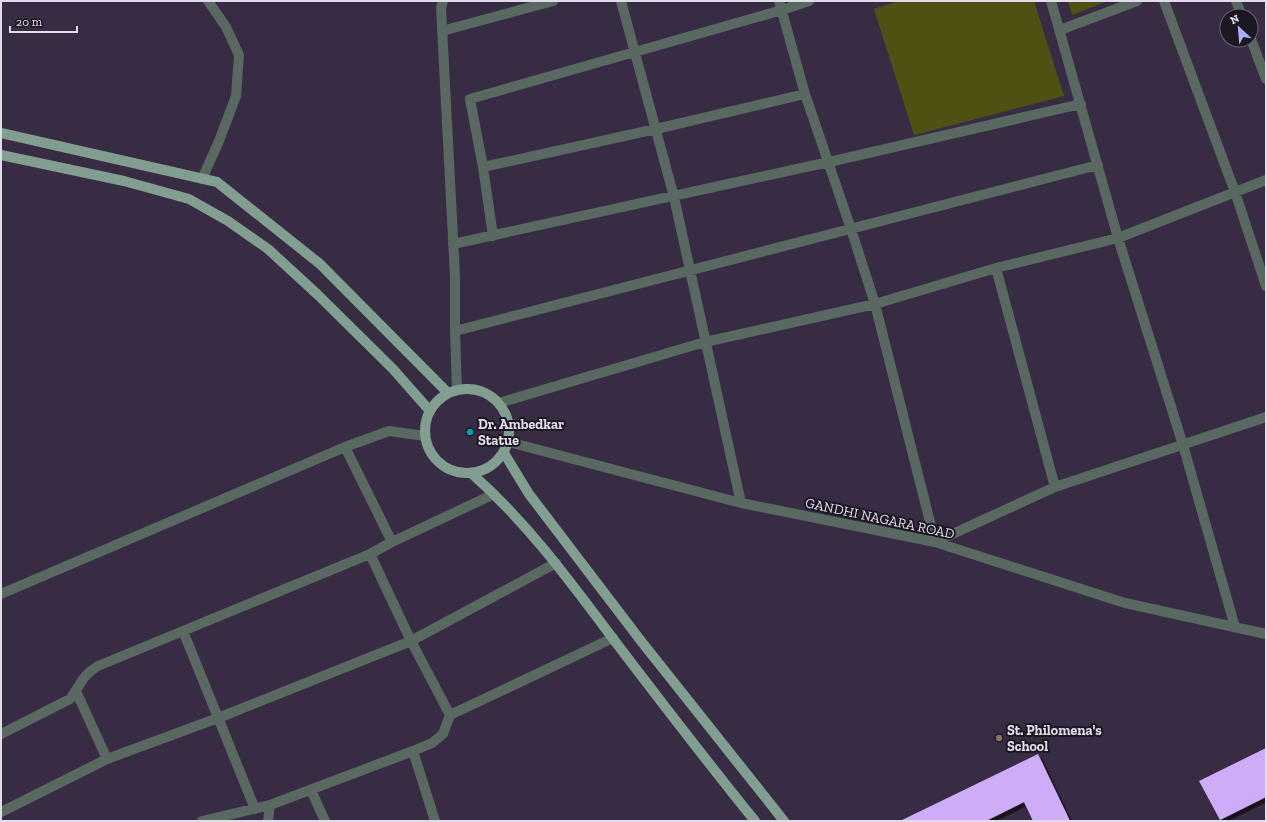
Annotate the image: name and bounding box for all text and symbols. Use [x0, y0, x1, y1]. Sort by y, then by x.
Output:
scale bar [10, 8, 77, 34]
north arrow [1219, 8, 1259, 48]
text: N [1228, 12, 1242, 27]
text: 20 m [16, 15, 43, 29]
place label: Dr. Ambedkar Statue [478, 416, 564, 449]
marker: Dr. Ambedkar Statue [465, 427, 475, 437]
street label: GANDHI NAGARA ROAD [804, 494, 956, 543]
place label: St. Philomena's School [1007, 722, 1102, 755]
marker: St. Philomena's School [994, 733, 1004, 743]

